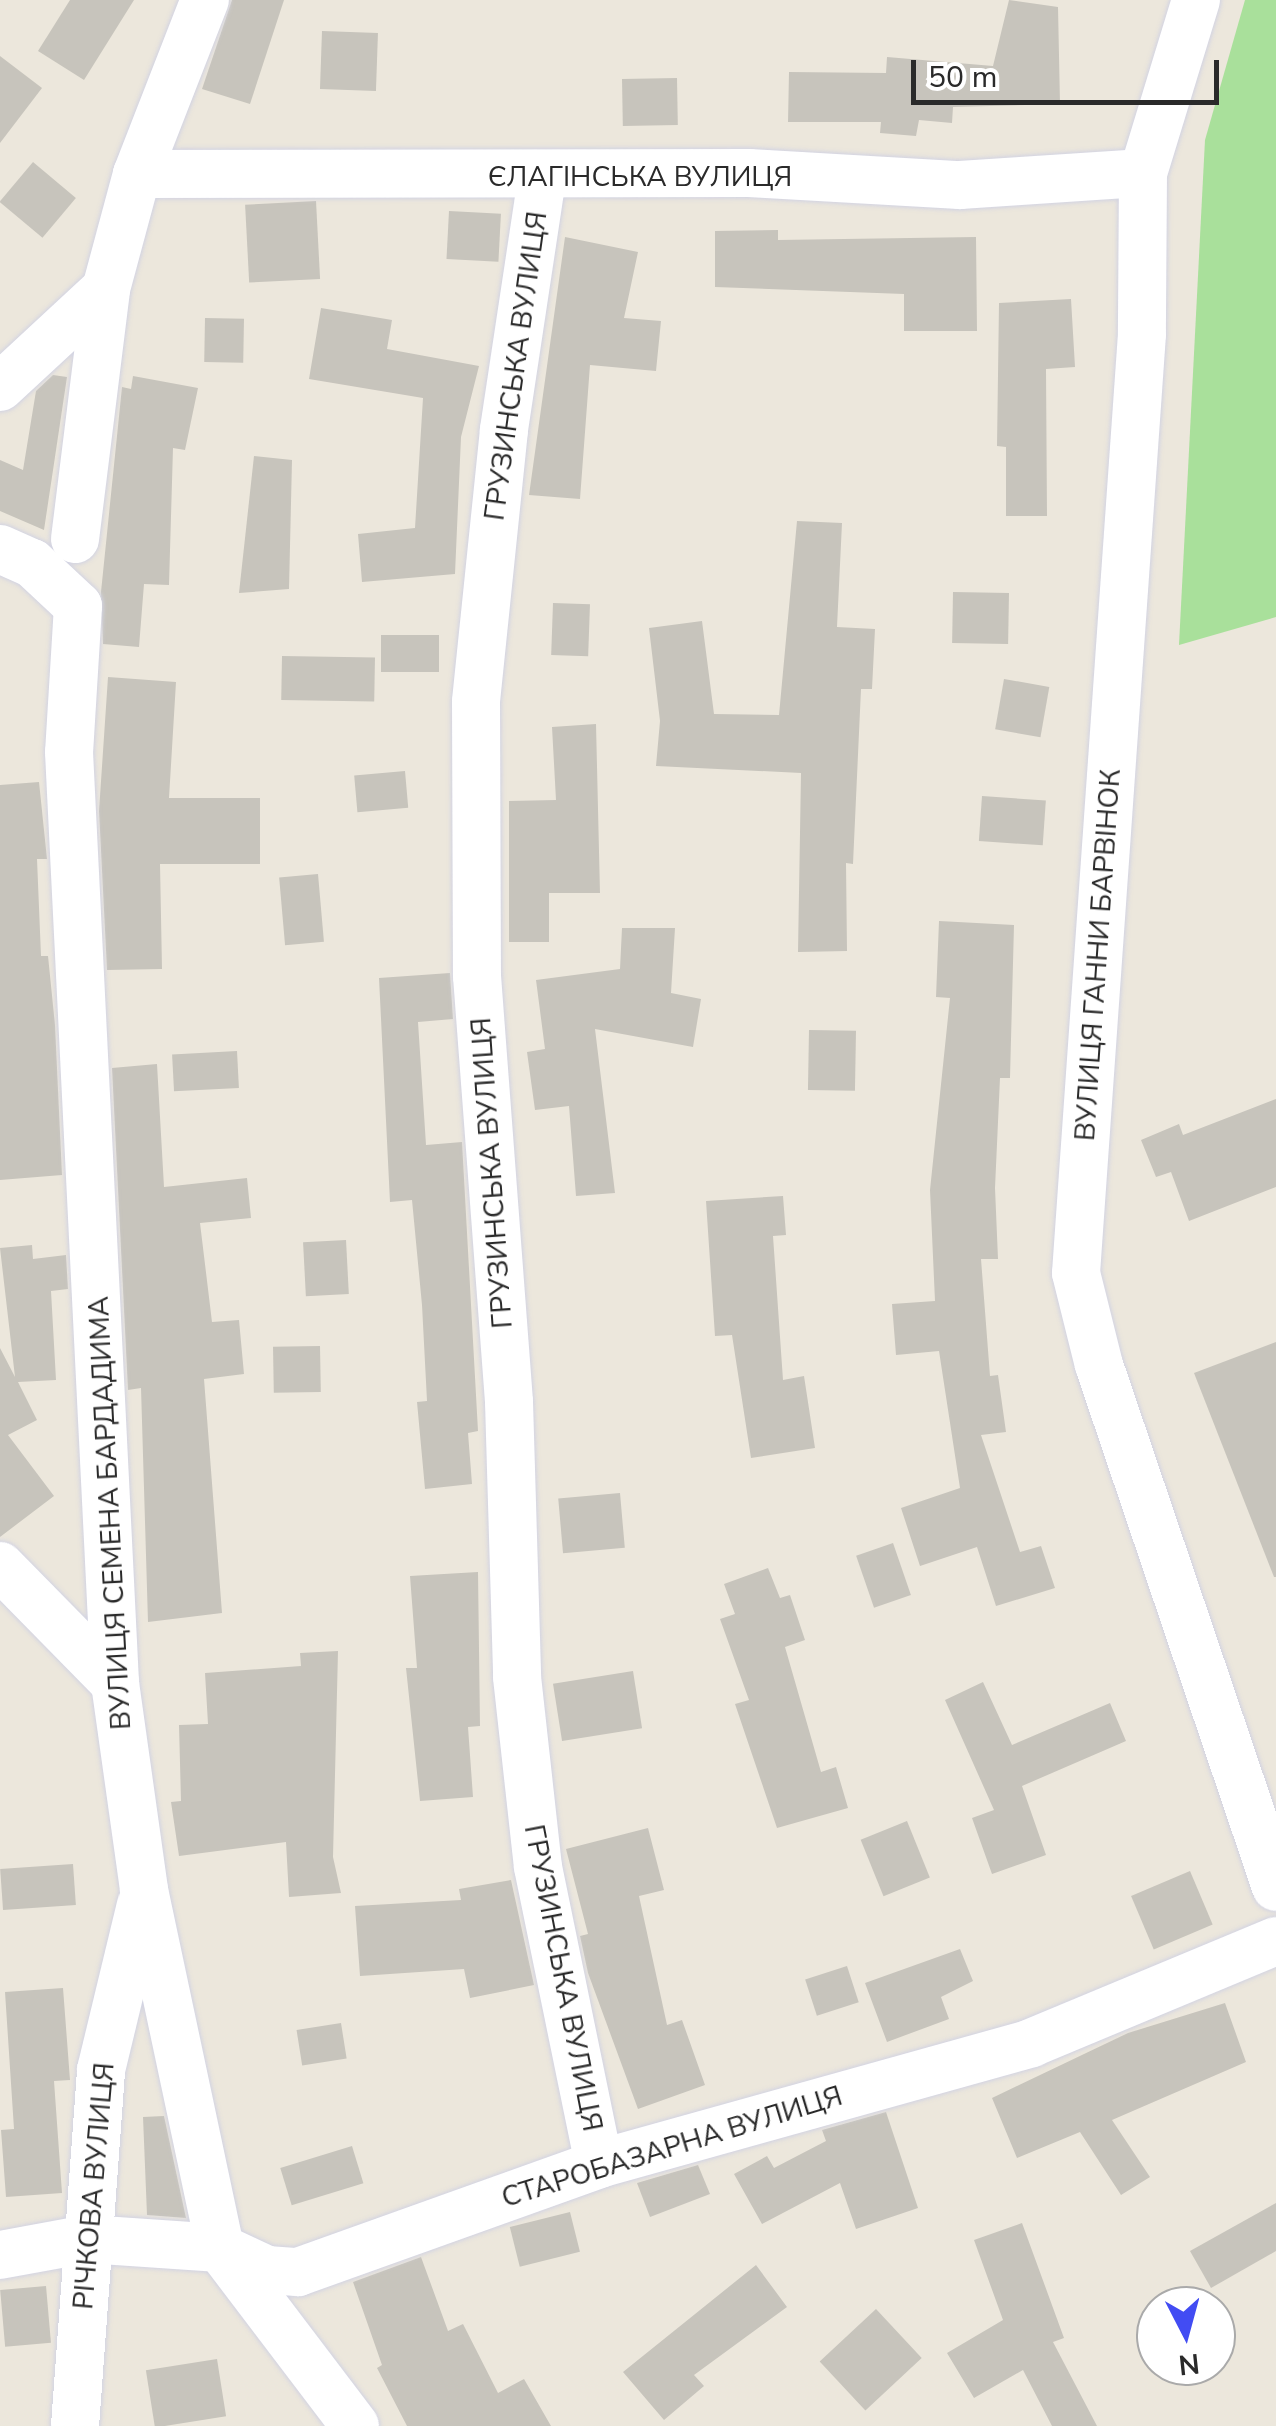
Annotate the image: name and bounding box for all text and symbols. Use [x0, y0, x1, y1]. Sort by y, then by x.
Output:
scale bar [916, 40, 1224, 102]
text: 50 m [928, 57, 997, 98]
street label: ЄЛАГІНСЬКА ВУЛИЦЯ [488, 160, 792, 194]
street label: ГРУЗИНСЬКА ВУЛИЦЯ [478, 209, 554, 523]
street label: ВУЛИЦЯ ГАННИ БАРВІНОК [1068, 768, 1128, 1142]
street label: ГРУЗИНСЬКА ВУЛИЦЯ [464, 1016, 520, 1330]
street label: ВУЛИЦЯ СЕМЕНА БАРДАДИМА [82, 1295, 138, 1731]
street label: ГРУЗИНСЬКА ВУЛИЦЯ [517, 1822, 609, 2134]
street label: РІЧКОВА ВУЛИЦЯ [66, 2061, 122, 2311]
street label: СТАРОБАЗАРНА ВУЛИЦЯ [498, 2079, 846, 2215]
north arrow [1136, 2286, 1236, 2386]
text: N [1177, 2344, 1201, 2384]

